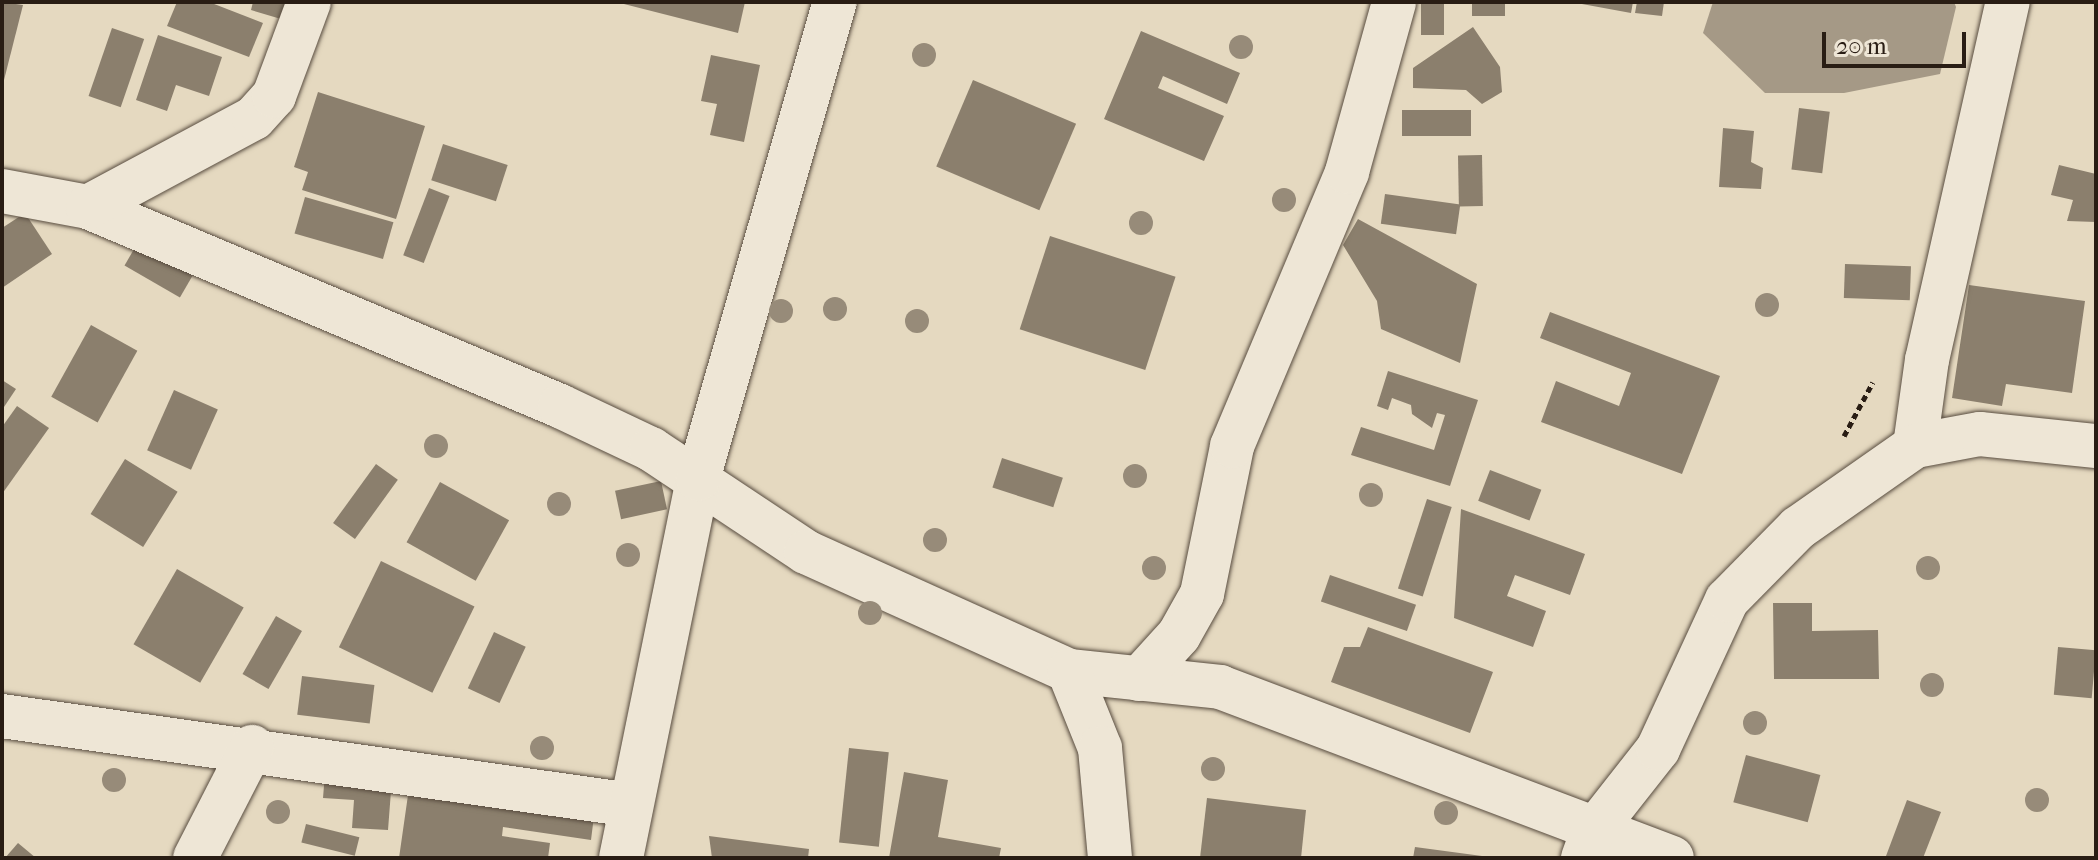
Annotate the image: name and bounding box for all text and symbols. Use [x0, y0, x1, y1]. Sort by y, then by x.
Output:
scale bar [1826, 16, 1970, 66]
text: 20 m [1836, 32, 1887, 60]

